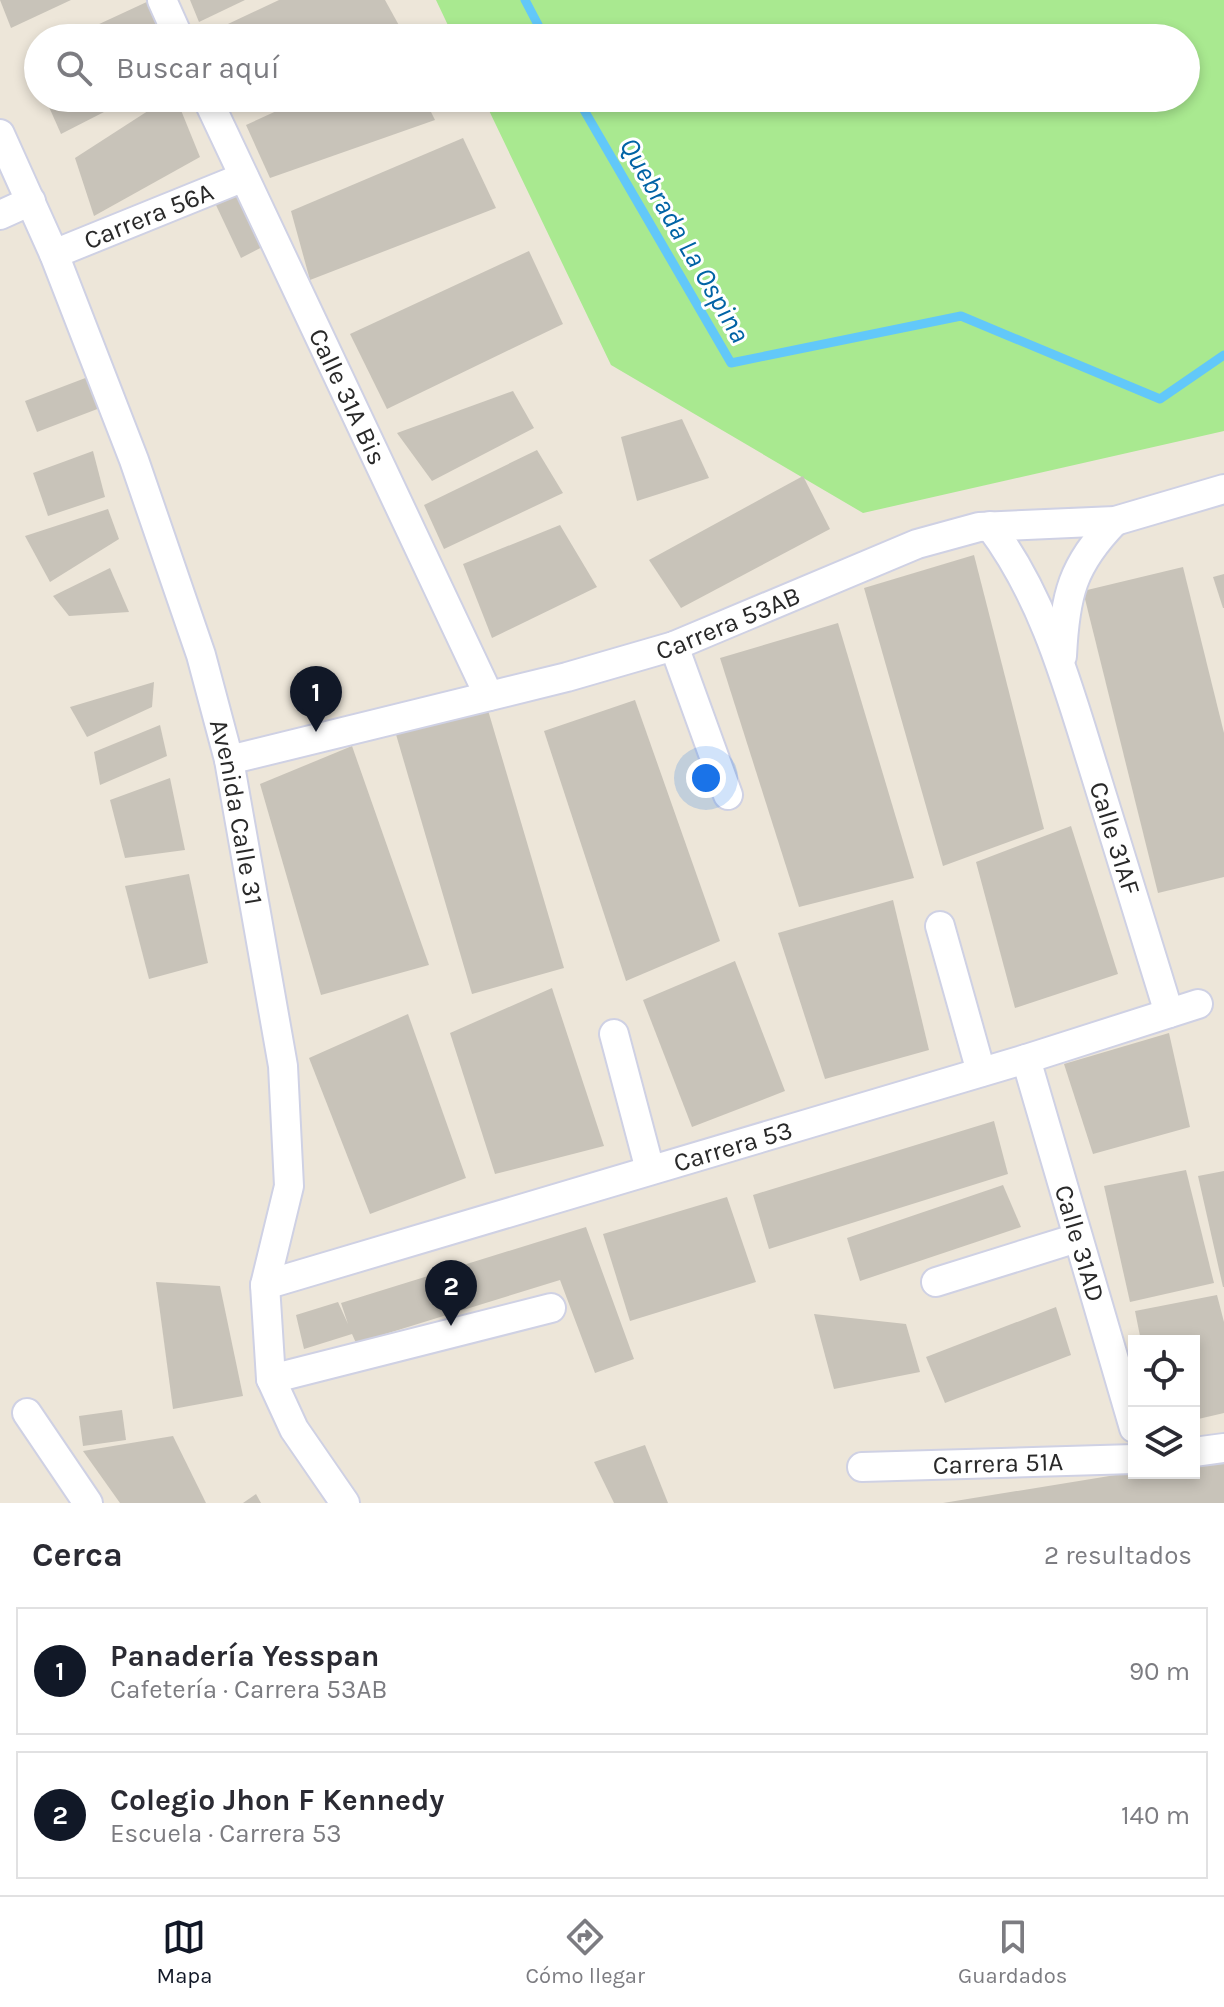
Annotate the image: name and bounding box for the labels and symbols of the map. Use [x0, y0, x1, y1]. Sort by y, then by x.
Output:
water label: Quebrada La Ospina [613, 132, 757, 348]
street label: Carrera 56A [79, 176, 218, 256]
street label: Calle 31A Bis [302, 323, 393, 470]
street label: Carrera 53AB [652, 579, 805, 666]
pin: 1 [290, 666, 342, 732]
street label: Avenida Calle 31 [203, 716, 270, 907]
your location [686, 758, 726, 798]
street label: Calle 31AF [1083, 778, 1147, 899]
street label: Carrera 53 [670, 1114, 796, 1178]
street label: Calle 31AD [1048, 1181, 1112, 1305]
pin: 2 [425, 1260, 477, 1326]
street label: Carrera 51A [932, 1446, 1064, 1480]

